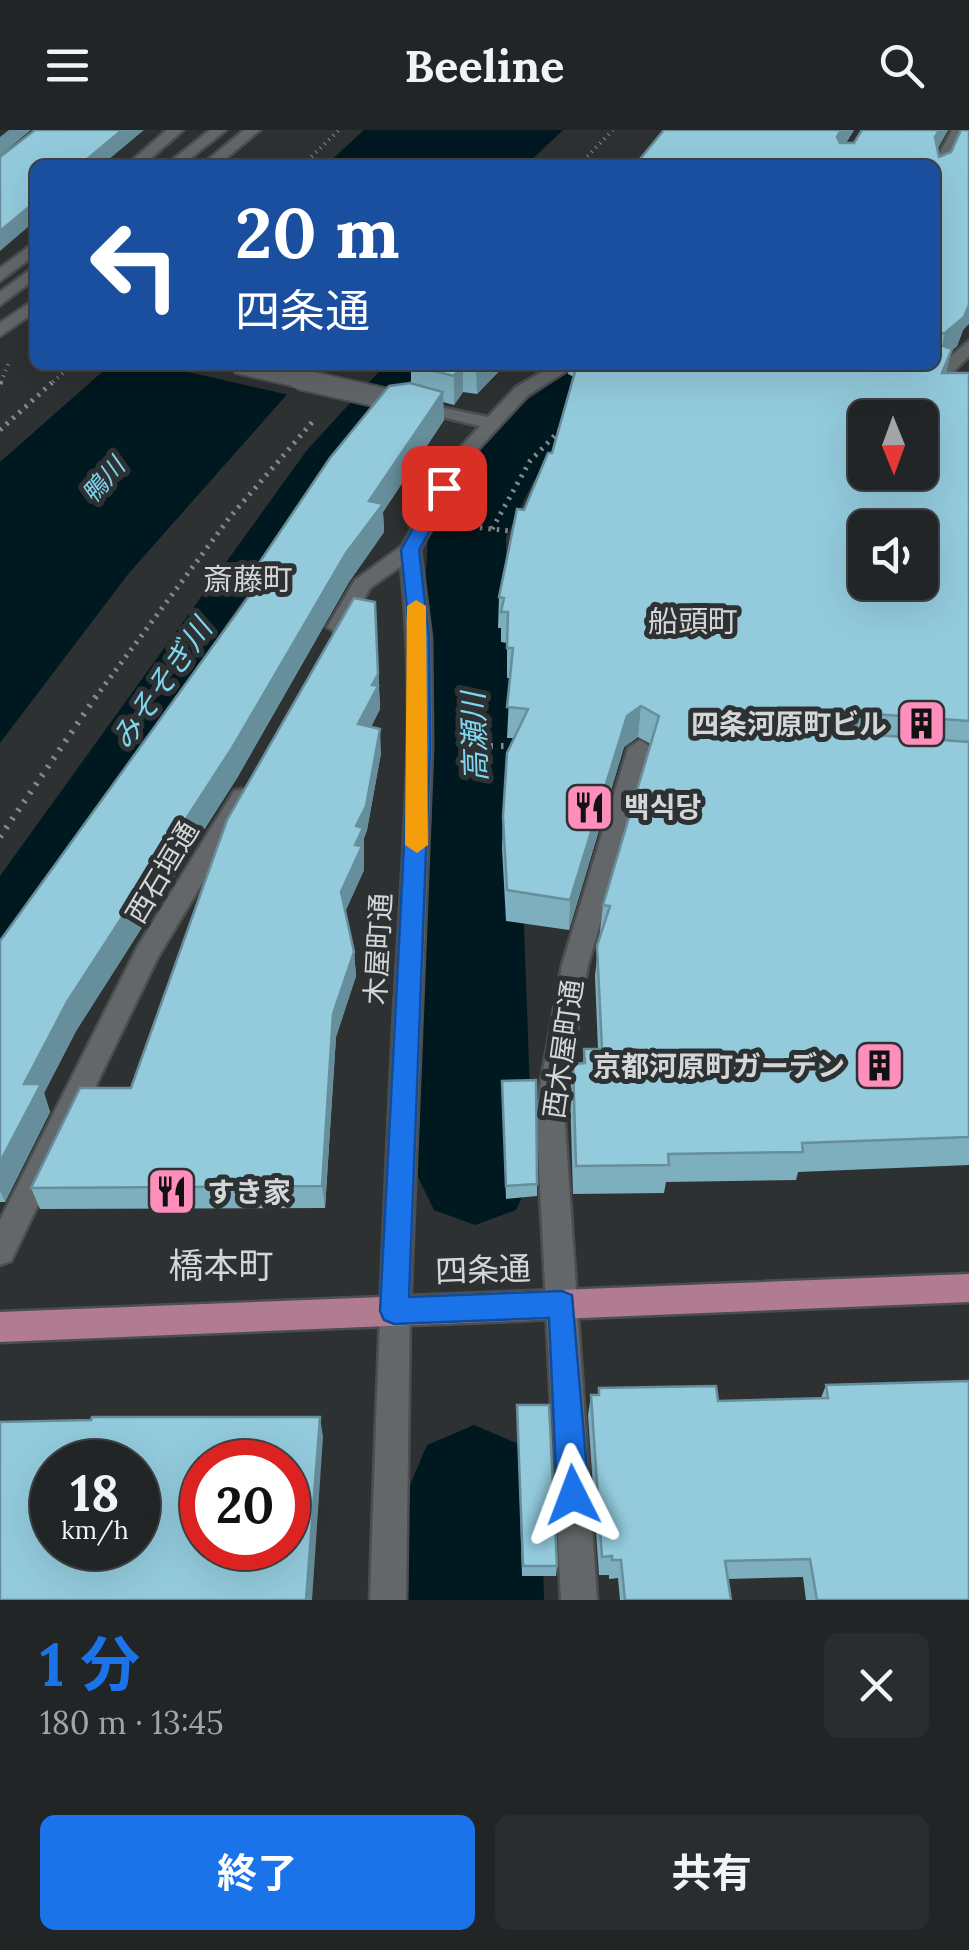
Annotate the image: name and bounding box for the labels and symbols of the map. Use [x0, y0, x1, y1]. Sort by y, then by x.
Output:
north arrow [848, 400, 938, 490]
pin [402, 446, 487, 531]
water label: 鴨川 [75, 448, 133, 509]
district label: 斎藤町 [203, 560, 293, 598]
district label: 船頭町 [648, 602, 738, 640]
water label: みそそぎ川 [103, 609, 221, 756]
water label: 高瀬川 [453, 688, 495, 783]
building icon: 四条河原町ビル [896, 698, 948, 750]
place label: 四条河原町ビル [691, 706, 887, 742]
restaurant icon: 백식당 [563, 781, 615, 833]
place label: 백식당 [624, 789, 701, 825]
street label: 西石垣通 [118, 815, 206, 929]
street label: 木屋町通 [357, 892, 399, 1006]
street label: 西木屋町通 [535, 977, 591, 1121]
building icon: 京都河原町ガーデン [854, 1040, 906, 1092]
place label: 京都河原町ガーデン [593, 1048, 845, 1084]
restaurant icon: すき家 [146, 1166, 198, 1218]
place label: すき家 [207, 1174, 291, 1210]
district label: 橋本町 [168, 1243, 274, 1288]
street label: 四条通 [434, 1247, 532, 1292]
speed limit sign: 20 [180, 1440, 310, 1570]
position arrow [521, 1443, 625, 1547]

